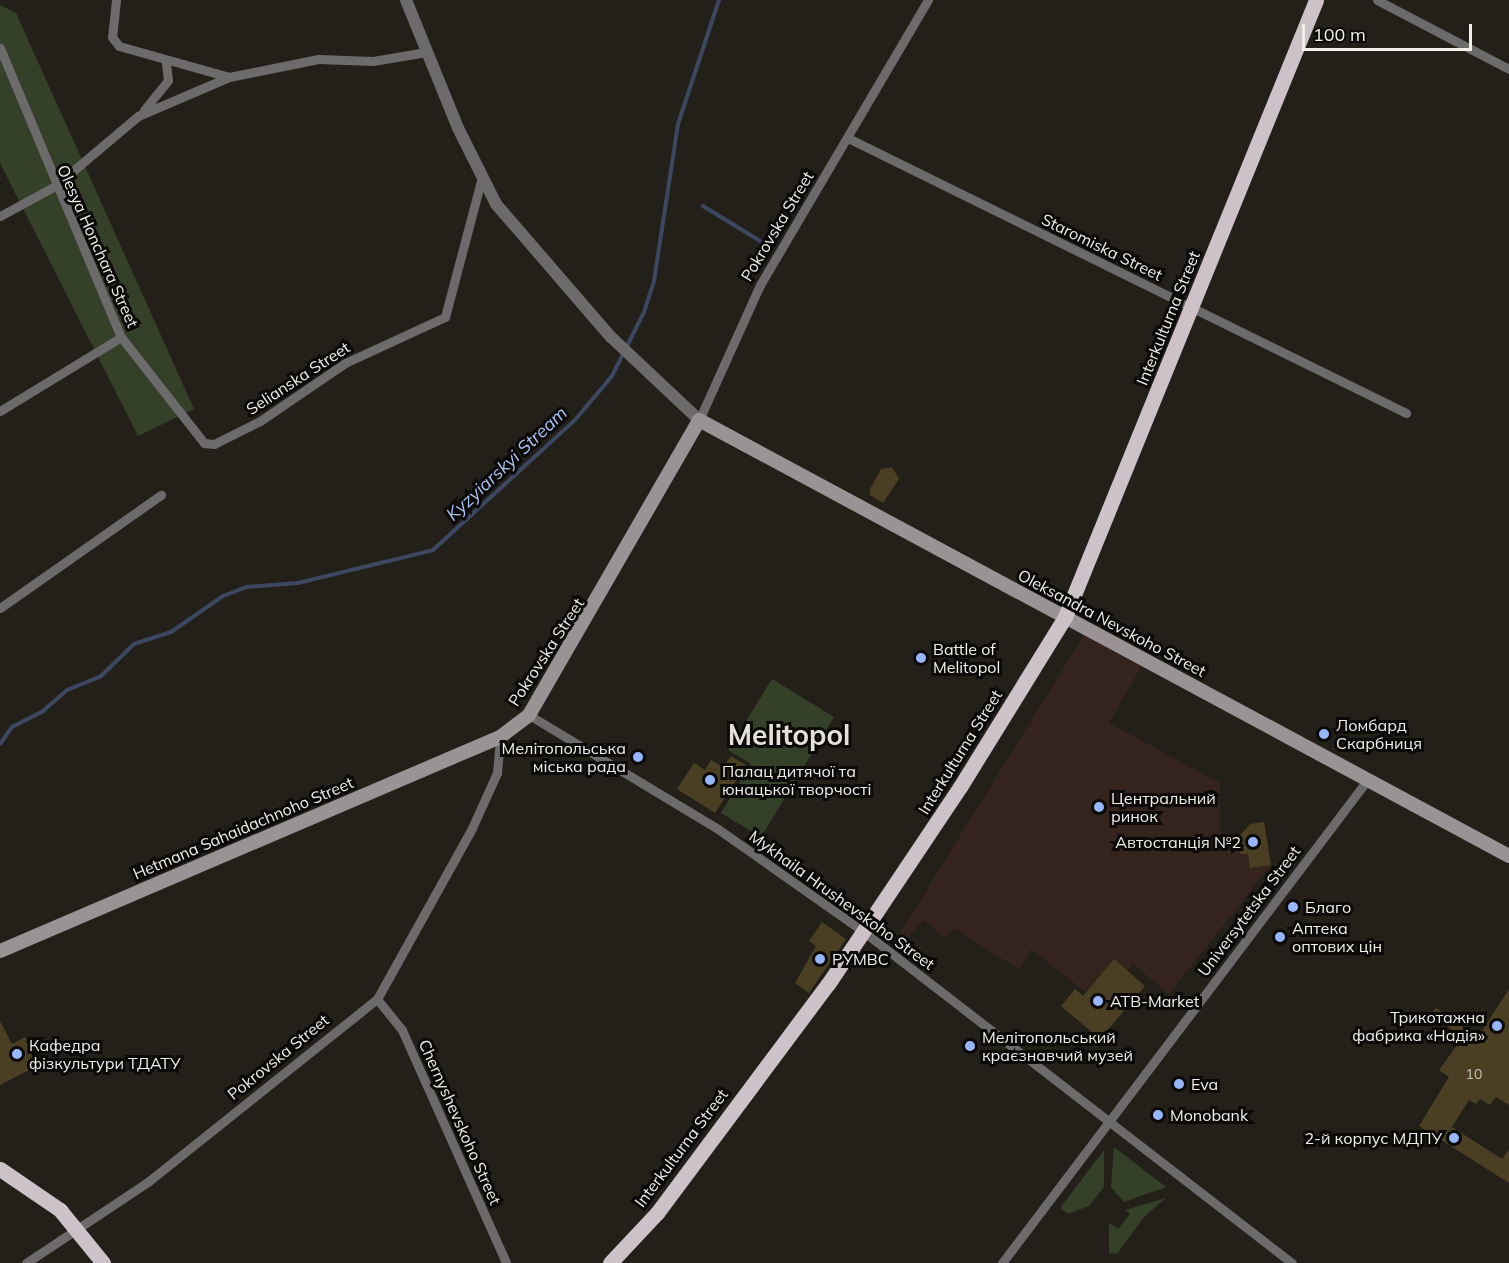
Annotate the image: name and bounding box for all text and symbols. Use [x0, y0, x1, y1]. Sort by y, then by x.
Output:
scale bar [1305, 12, 1474, 50]
text: 100 m [1313, 23, 1366, 46]
street label: Olesya Honchara Street [53, 162, 143, 330]
street label: Pokrovska Street [737, 168, 817, 284]
street label: Staromiska Street [1038, 209, 1166, 285]
street label: Interkulturna Street [1132, 248, 1204, 388]
street label: Selianska Street [243, 337, 353, 419]
water label: Kyzyiarskyi Stream [442, 402, 572, 526]
street label: Oleksandra Nevskoho Street [1015, 565, 1209, 681]
street label: Pokrovska Street [504, 595, 588, 709]
place label: Battle of Melitopol [933, 639, 1000, 677]
marker: Battle of Melitopol [914, 651, 928, 665]
street label: Interkulturna Street [914, 686, 1006, 818]
place label: Ломбард Скарбниця [1336, 715, 1422, 753]
district label: Melitopol [728, 718, 850, 752]
marker: Ломбард Скарбниця [1317, 727, 1331, 741]
place label: Мелітопольська міська рада [501, 738, 626, 776]
marker: Мелітопольська міська рада [631, 750, 645, 764]
place label: Палац дитячої та юнацької творчості [722, 761, 871, 799]
street label: Hetmana Sahaidachnoho Street [130, 773, 356, 883]
marker: Палац дитячої та юнацької творчості [703, 773, 717, 787]
place label: Центральний ринок [1111, 788, 1216, 826]
marker: Центральний ринок [1092, 800, 1106, 814]
street label: Mykhaila Hrushevskoho Street [746, 826, 938, 974]
place label: Автостанція №2 [1115, 832, 1241, 852]
marker: Автостанція №2 [1246, 835, 1260, 849]
street label: Universytetska Street [1194, 842, 1304, 980]
place label: Благо [1305, 897, 1351, 917]
marker: Благо [1286, 900, 1300, 914]
place label: Аптека оптових цін [1292, 918, 1382, 956]
marker: Аптека оптових цін [1273, 930, 1287, 944]
place label: РУМВC [832, 949, 889, 969]
marker: РУМВC [813, 952, 827, 966]
place label: ATB-Market [1110, 991, 1199, 1011]
marker: ATB-Market [1091, 994, 1105, 1008]
place label: Трикотажна фабрика «Надія» [1352, 1007, 1485, 1045]
street label: Pokrovska Street [224, 1010, 332, 1104]
marker: Трикотажна фабрика «Надія» [1490, 1019, 1504, 1033]
place label: Мелітопольський краєзнавчий музей [982, 1027, 1133, 1065]
place label: Кафедра фізкультури ТДАТУ [29, 1035, 181, 1073]
street label: Chernyshevskoho Street [415, 1036, 505, 1208]
marker: Мелітопольський краєзнавчий музей [963, 1039, 977, 1053]
marker: Кафедра фізкультури ТДАТУ [10, 1047, 24, 1061]
house number: 10 [1466, 1066, 1482, 1082]
place label: Eva [1191, 1074, 1218, 1094]
marker: Eva [1172, 1077, 1186, 1091]
street label: Interkulturna Street [630, 1085, 732, 1211]
place label: Monobank [1170, 1105, 1248, 1125]
marker: Monobank [1151, 1108, 1165, 1122]
place label: 2-й корпус МДПУ [1304, 1128, 1442, 1148]
marker: 2-й корпус МДПУ [1447, 1131, 1461, 1145]

